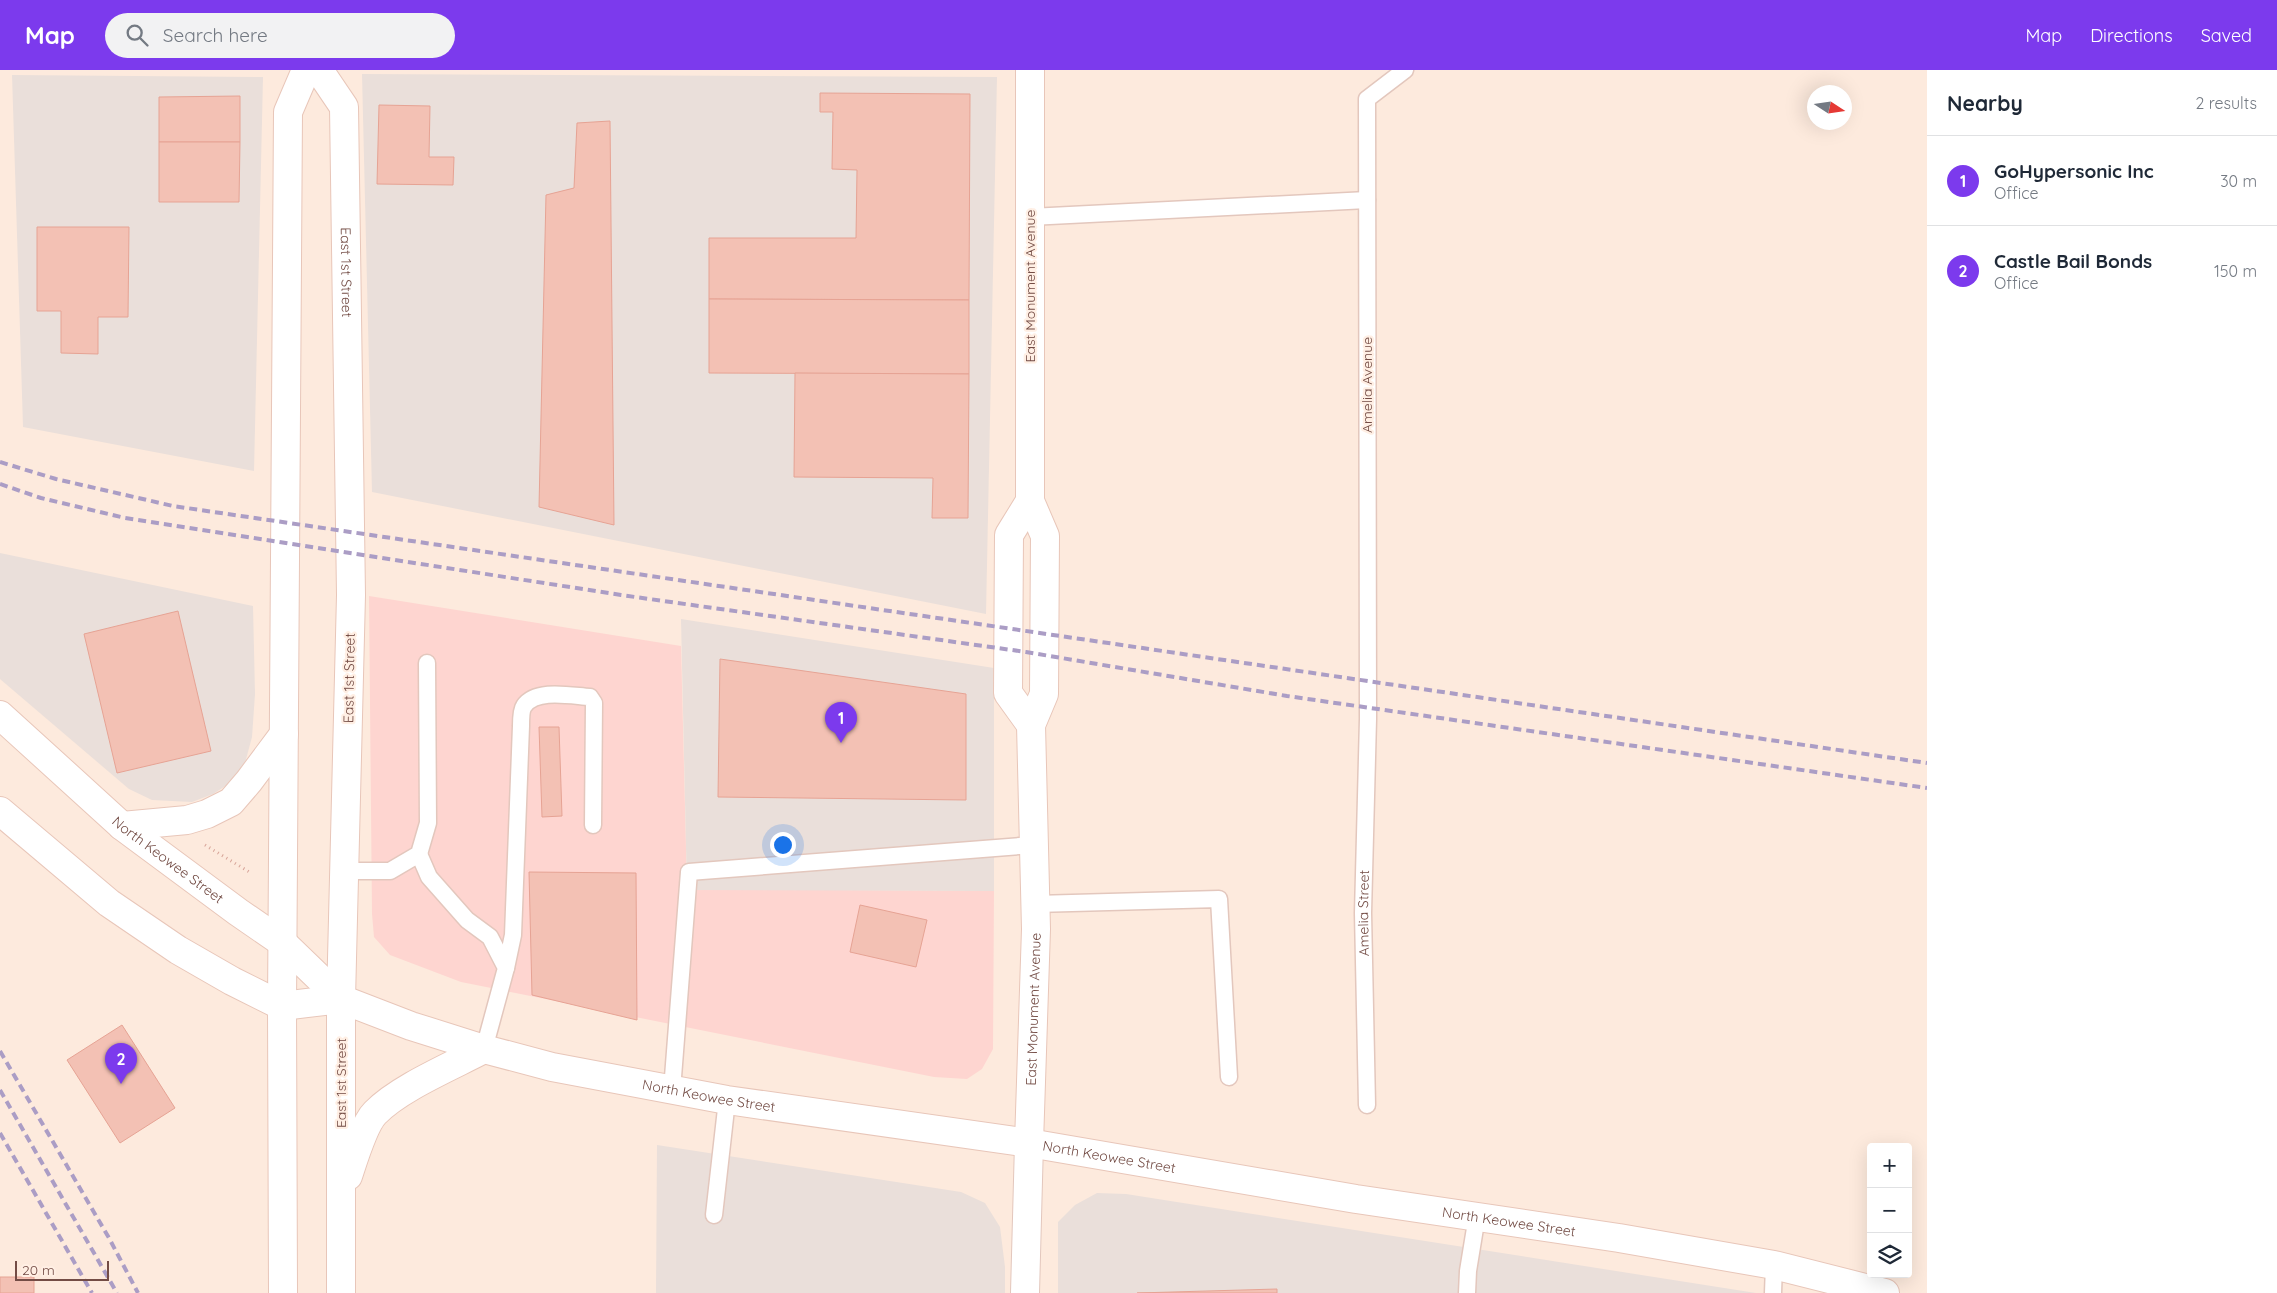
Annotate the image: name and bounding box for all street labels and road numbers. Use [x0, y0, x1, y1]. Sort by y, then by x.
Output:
street label: East Monument Avenue [1021, 209, 1039, 362]
street label: East 1st Street [337, 227, 356, 318]
street label: Amelia Avenue [1358, 337, 1376, 433]
street label: East 1st Street [339, 633, 359, 723]
street label: North Keowee Street [108, 812, 227, 907]
street label: Amelia Street [1354, 869, 1373, 957]
street label: East Monument Avenue [1022, 932, 1045, 1086]
street label: East 1st Street [332, 1038, 350, 1128]
street label: North Keowee Street [641, 1075, 777, 1116]
street label: North Keowee Street [1041, 1136, 1177, 1177]
street label: North Keowee Street [1441, 1203, 1577, 1240]

